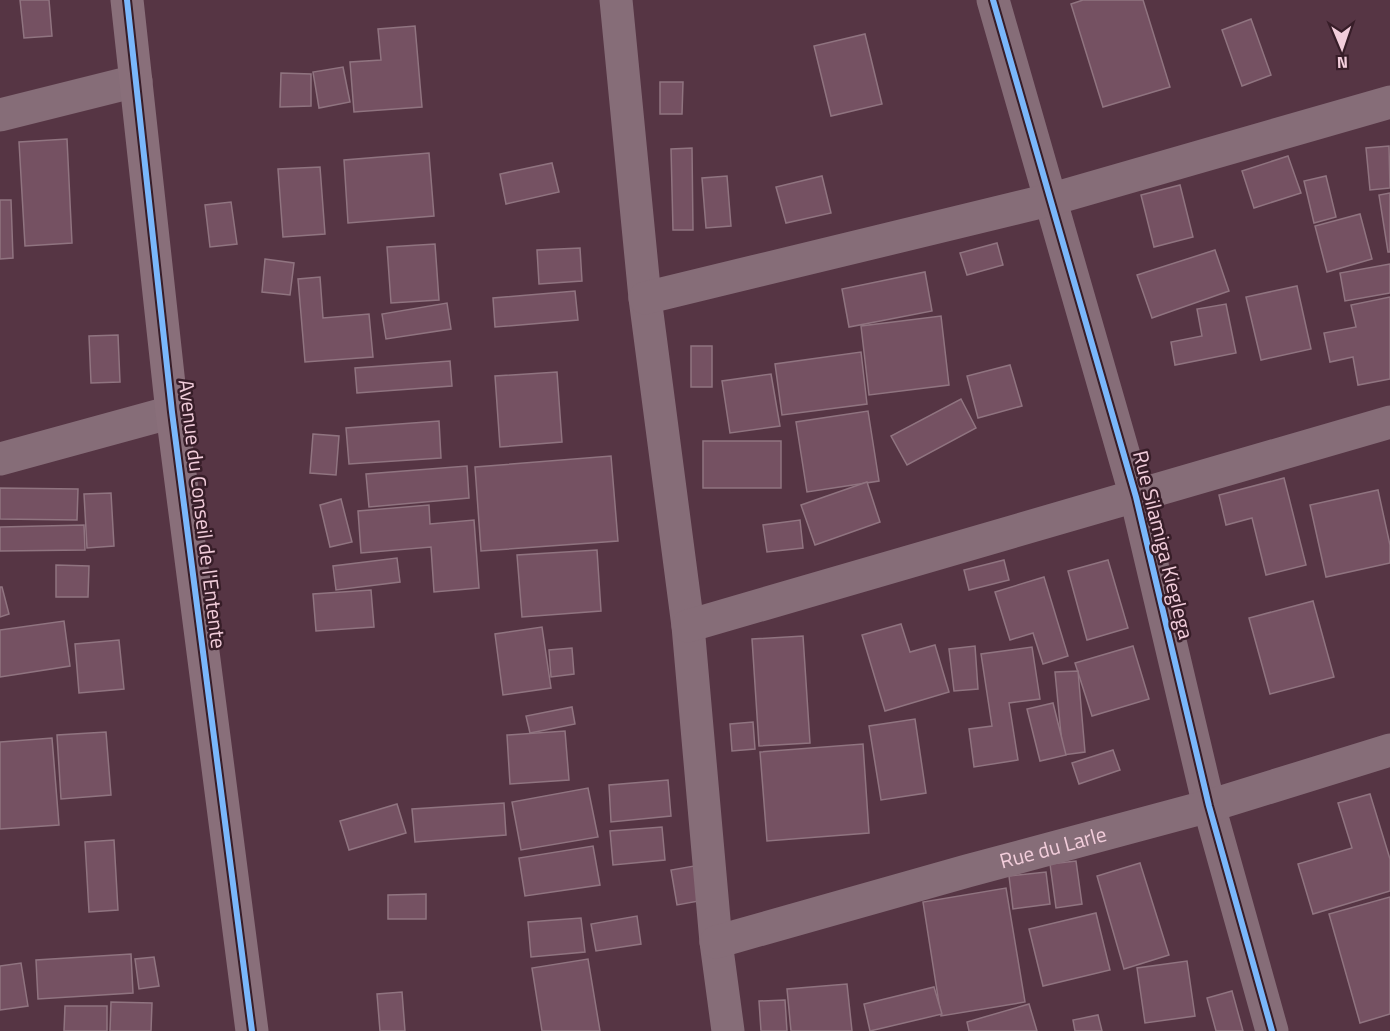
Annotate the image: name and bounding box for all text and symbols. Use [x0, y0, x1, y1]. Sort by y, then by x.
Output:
north arrow [1312, 18, 1372, 78]
text: N [1337, 51, 1348, 75]
street label: Avenue du Conseil de l'Entente [171, 378, 235, 650]
street label: Rue Silamiga Kieglega [1125, 447, 1203, 643]
street label: Rue du Larle [996, 817, 1110, 877]

